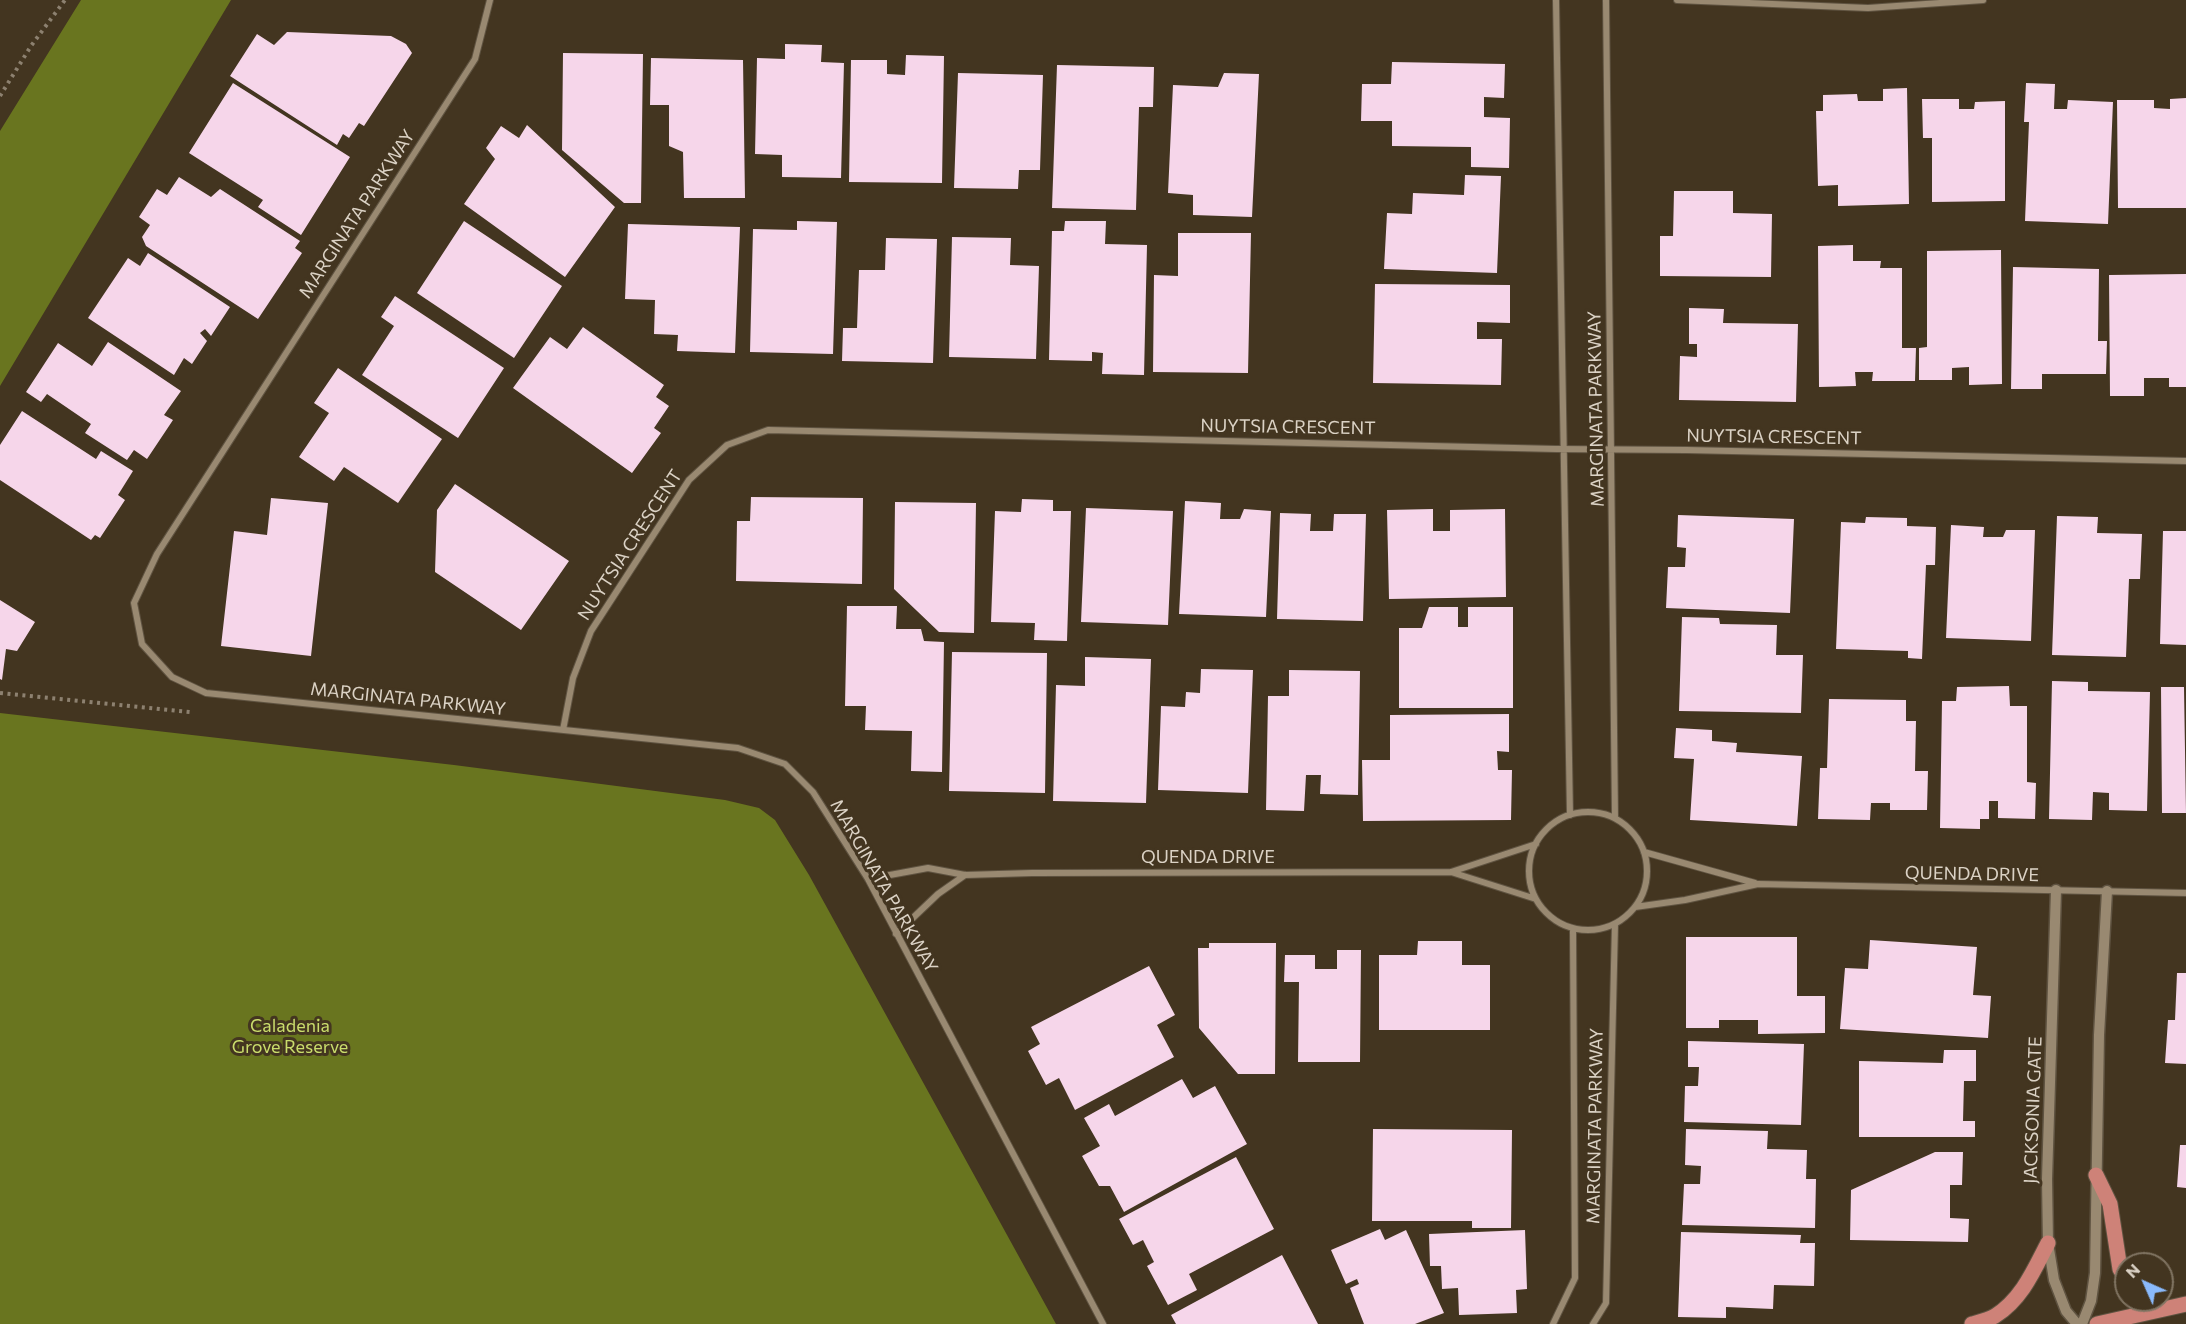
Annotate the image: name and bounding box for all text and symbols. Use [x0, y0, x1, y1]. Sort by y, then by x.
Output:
street label: MARGINATA PARKWAY [294, 126, 420, 302]
street label: MARGINATA PARKWAY [1583, 311, 1609, 507]
street label: NUYTSIA CRESCENT [1200, 415, 1376, 439]
street label: NUYTSIA CRESCENT [1686, 425, 1862, 449]
street label: NUYTSIA CRESCENT [573, 466, 687, 624]
street label: MARGINATA PARKWAY [309, 678, 507, 720]
street label: MARGINATA PARKWAY [826, 796, 942, 976]
street label: QUENDA DRIVE [1141, 846, 1275, 868]
street label: QUENDA DRIVE [1905, 862, 2039, 886]
park label: Caladenia Grove Reserve [232, 1015, 348, 1058]
street label: MARGINATA PARKWAY [1582, 1028, 1608, 1224]
street label: JACKSONIA GATE [2020, 1036, 2046, 1184]
north arrow [2114, 1252, 2174, 1312]
text: N [2121, 1259, 2143, 1281]

